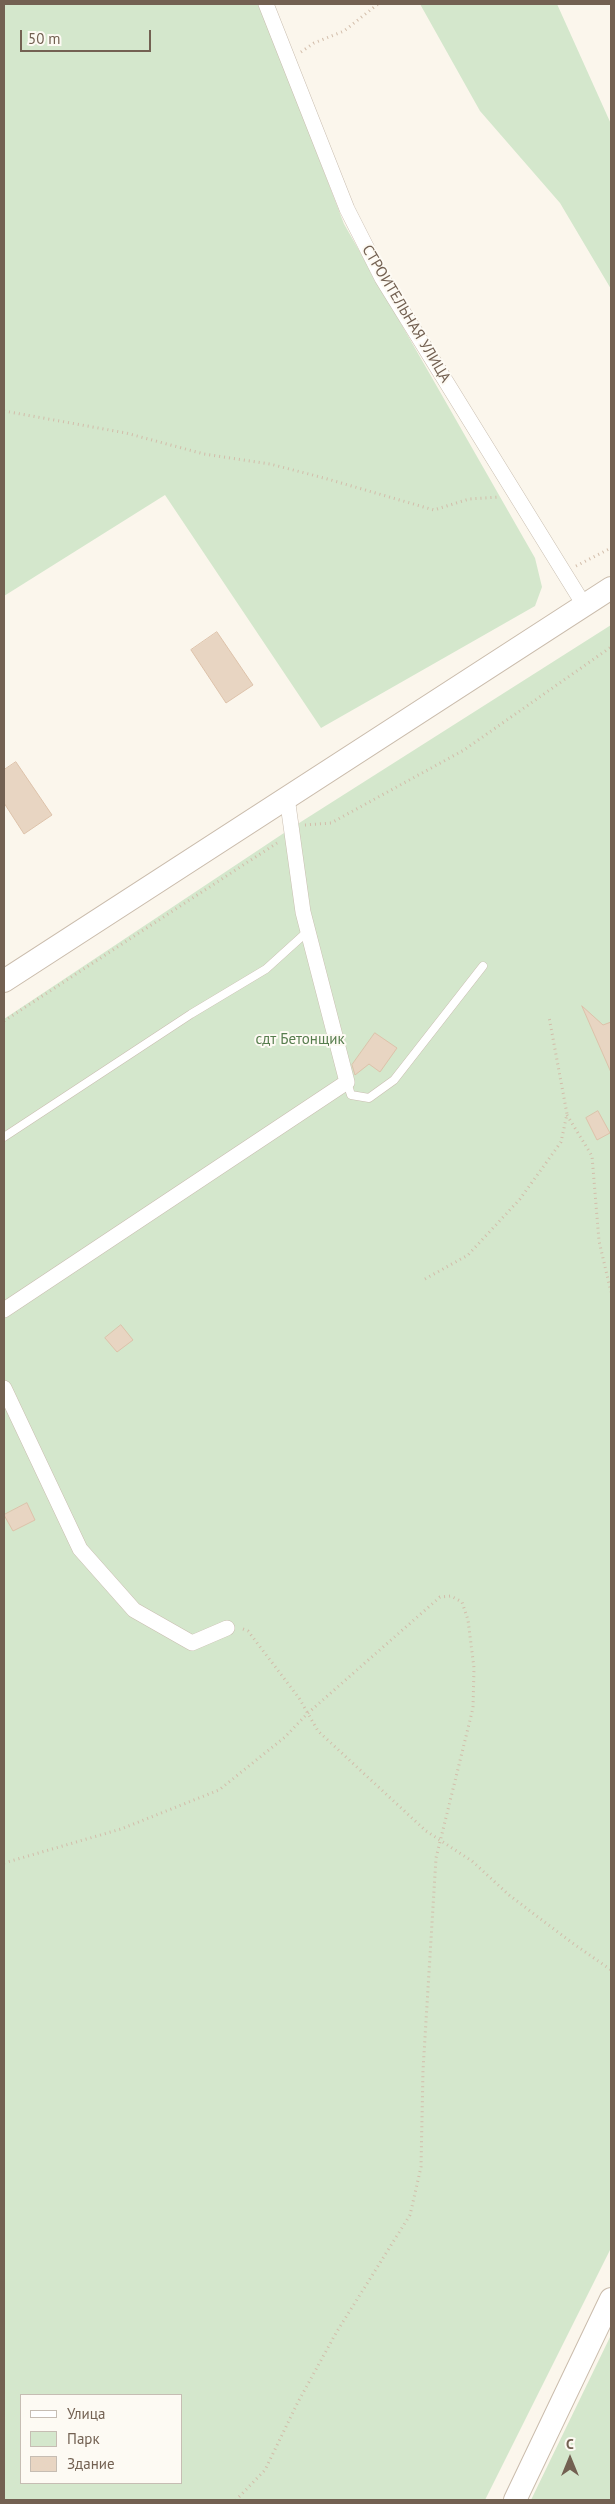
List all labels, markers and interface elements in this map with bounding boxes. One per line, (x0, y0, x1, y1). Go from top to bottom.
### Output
scale bar (22, 20, 154, 52)
text: 50 m (28, 29, 61, 48)
street label: СТРОИТЕЛЬНАЯ УЛИЦА (358, 242, 454, 386)
park label: сдт Бетонщик (255, 1031, 345, 1049)
legend (20, 2394, 182, 2484)
text: Улица (67, 2404, 105, 2423)
text: Парк (67, 2429, 100, 2448)
north arrow (545, 2434, 595, 2484)
text: С (566, 2435, 574, 2453)
text: Здание (67, 2454, 115, 2473)

